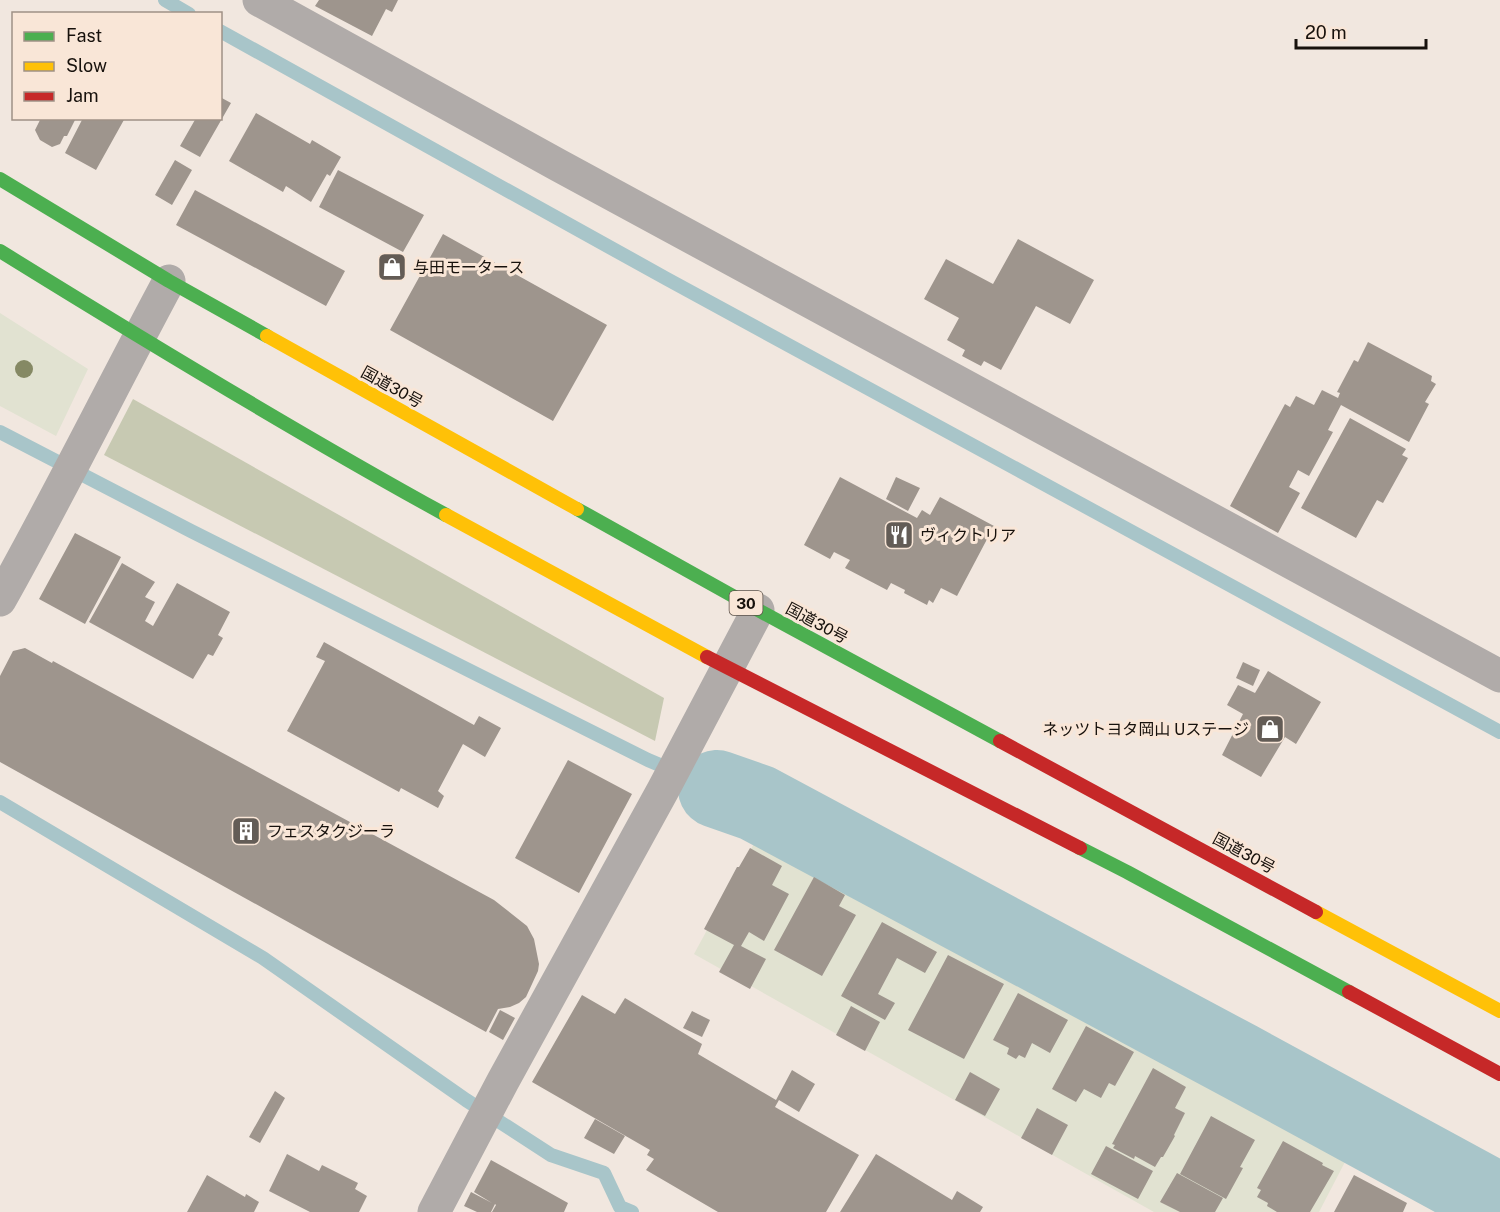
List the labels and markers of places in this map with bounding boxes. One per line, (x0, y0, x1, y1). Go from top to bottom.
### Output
shop icon: 与田モータース (376, 251, 408, 283)
place label: 与田モータース (413, 258, 524, 277)
restaurant icon: ヴィクトリア (883, 519, 915, 551)
place label: ヴィクトリア (920, 526, 1016, 545)
shop icon: ネッツトヨタ岡山 Uステージ (1254, 713, 1286, 745)
place label: ネッツトヨタ岡山 Uステージ (1042, 720, 1249, 739)
building icon: フェスタクジーラ (230, 815, 262, 847)
place label: フェスタクジーラ (267, 822, 395, 841)

